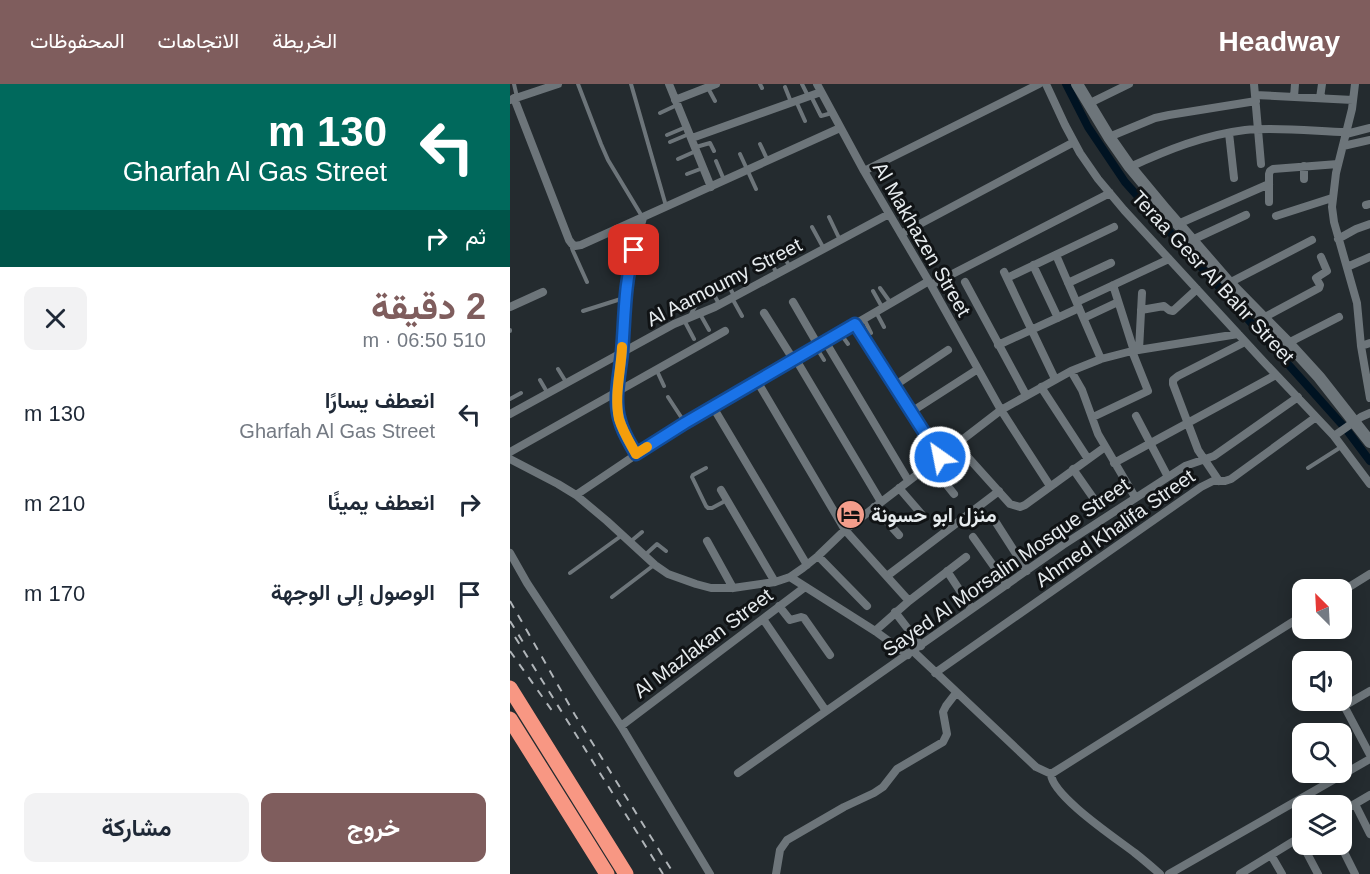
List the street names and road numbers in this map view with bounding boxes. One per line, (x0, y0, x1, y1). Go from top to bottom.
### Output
street label: Al Makhazen Street (869, 158, 975, 320)
street label: Teraa Gesr Al Bahr Street (1127, 186, 1299, 368)
street label: Al Aamoumy Street (643, 233, 806, 331)
street label: Ahmed Khalifa Street (1031, 465, 1199, 591)
street label: Sayed Al Morsalin Mosque Street (879, 473, 1134, 661)
street label: Al Mazlakan Street (629, 583, 777, 702)

